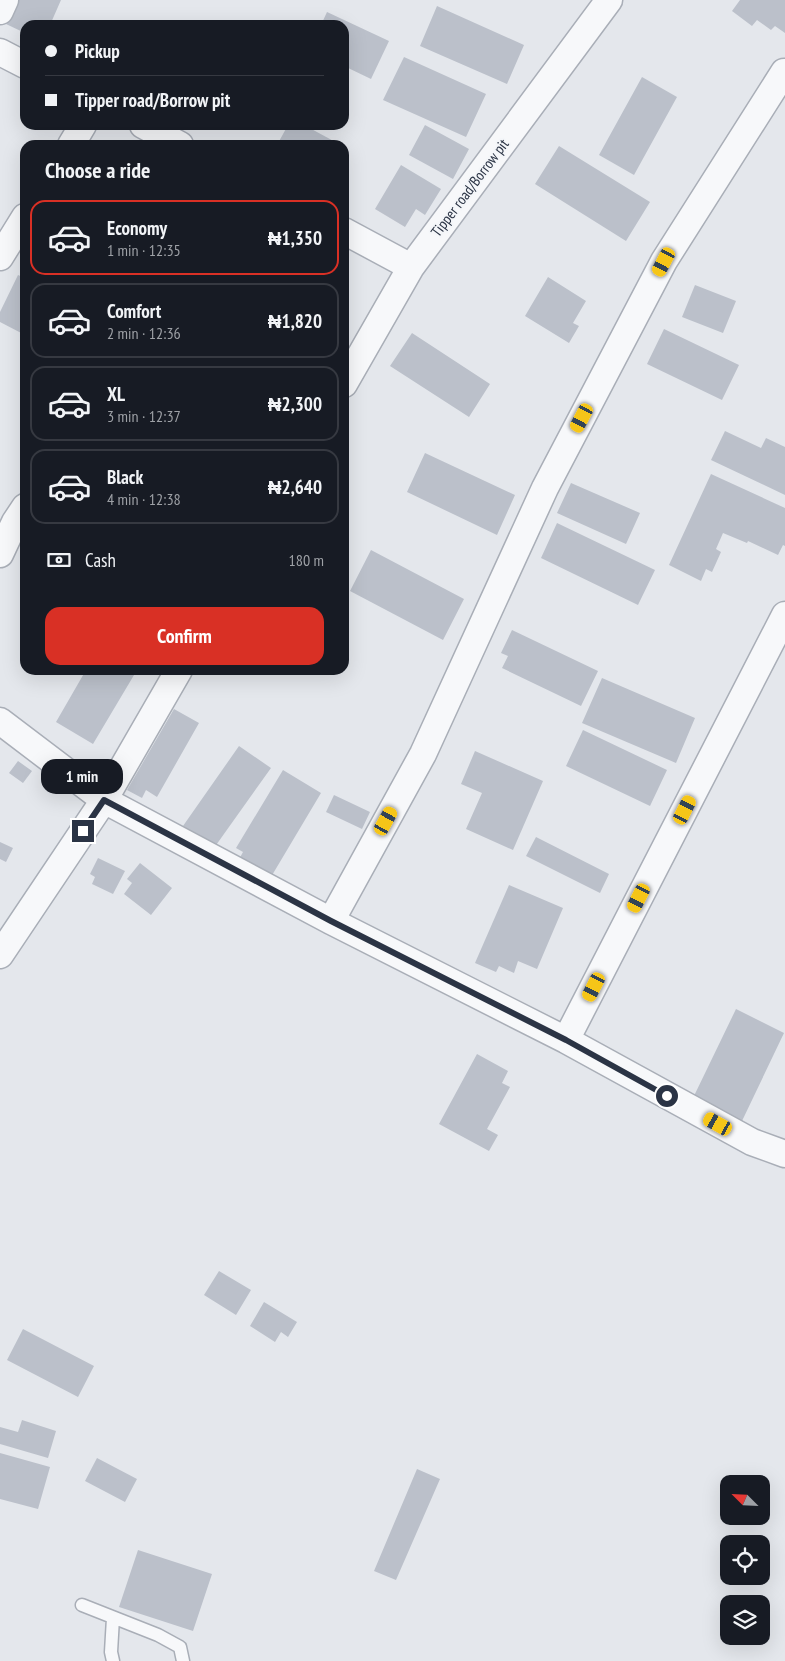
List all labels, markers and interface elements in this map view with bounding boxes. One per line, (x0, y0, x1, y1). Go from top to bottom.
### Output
text: Pickup (75, 39, 120, 63)
text: Tipper road/Borrow pit (75, 88, 230, 112)
street label: Tipper road/Borrow pit (427, 135, 513, 240)
text: Choose a ride (45, 156, 150, 184)
icon: car (47, 215, 92, 260)
text: Economy (107, 216, 167, 240)
text: ₦1,350 (268, 226, 322, 250)
text: 1 min · 12:35 (107, 240, 181, 260)
car (650, 245, 677, 279)
icon: car (47, 298, 92, 343)
text: Comfort (107, 299, 161, 323)
text: ₦1,820 (268, 309, 322, 333)
text: 2 min · 12:36 (107, 323, 181, 343)
icon: car (47, 381, 92, 426)
text: XL (107, 382, 125, 406)
text: ₦2,300 (268, 392, 322, 416)
car (568, 401, 595, 435)
text: 3 min · 12:37 (107, 406, 181, 426)
icon: car (47, 464, 92, 509)
text: Black (107, 465, 143, 489)
text: ₦2,640 (268, 475, 322, 499)
text: 4 min · 12:38 (107, 489, 181, 509)
icon: cash (45, 546, 73, 574)
text: Cash (85, 548, 116, 572)
text: 180 m (289, 550, 324, 570)
button: Confirm (45, 607, 324, 665)
callout: 1 min (42, 758, 124, 794)
text: 1 min (66, 766, 98, 786)
car (671, 793, 698, 827)
car (372, 804, 399, 838)
route end (72, 820, 94, 842)
car (625, 881, 652, 915)
car (580, 970, 607, 1004)
route start (656, 1085, 678, 1107)
car (701, 1110, 734, 1138)
north arrow (720, 1475, 770, 1525)
map controls (720, 1475, 770, 1645)
button: locate (720, 1535, 770, 1585)
button: layers (720, 1595, 770, 1645)

